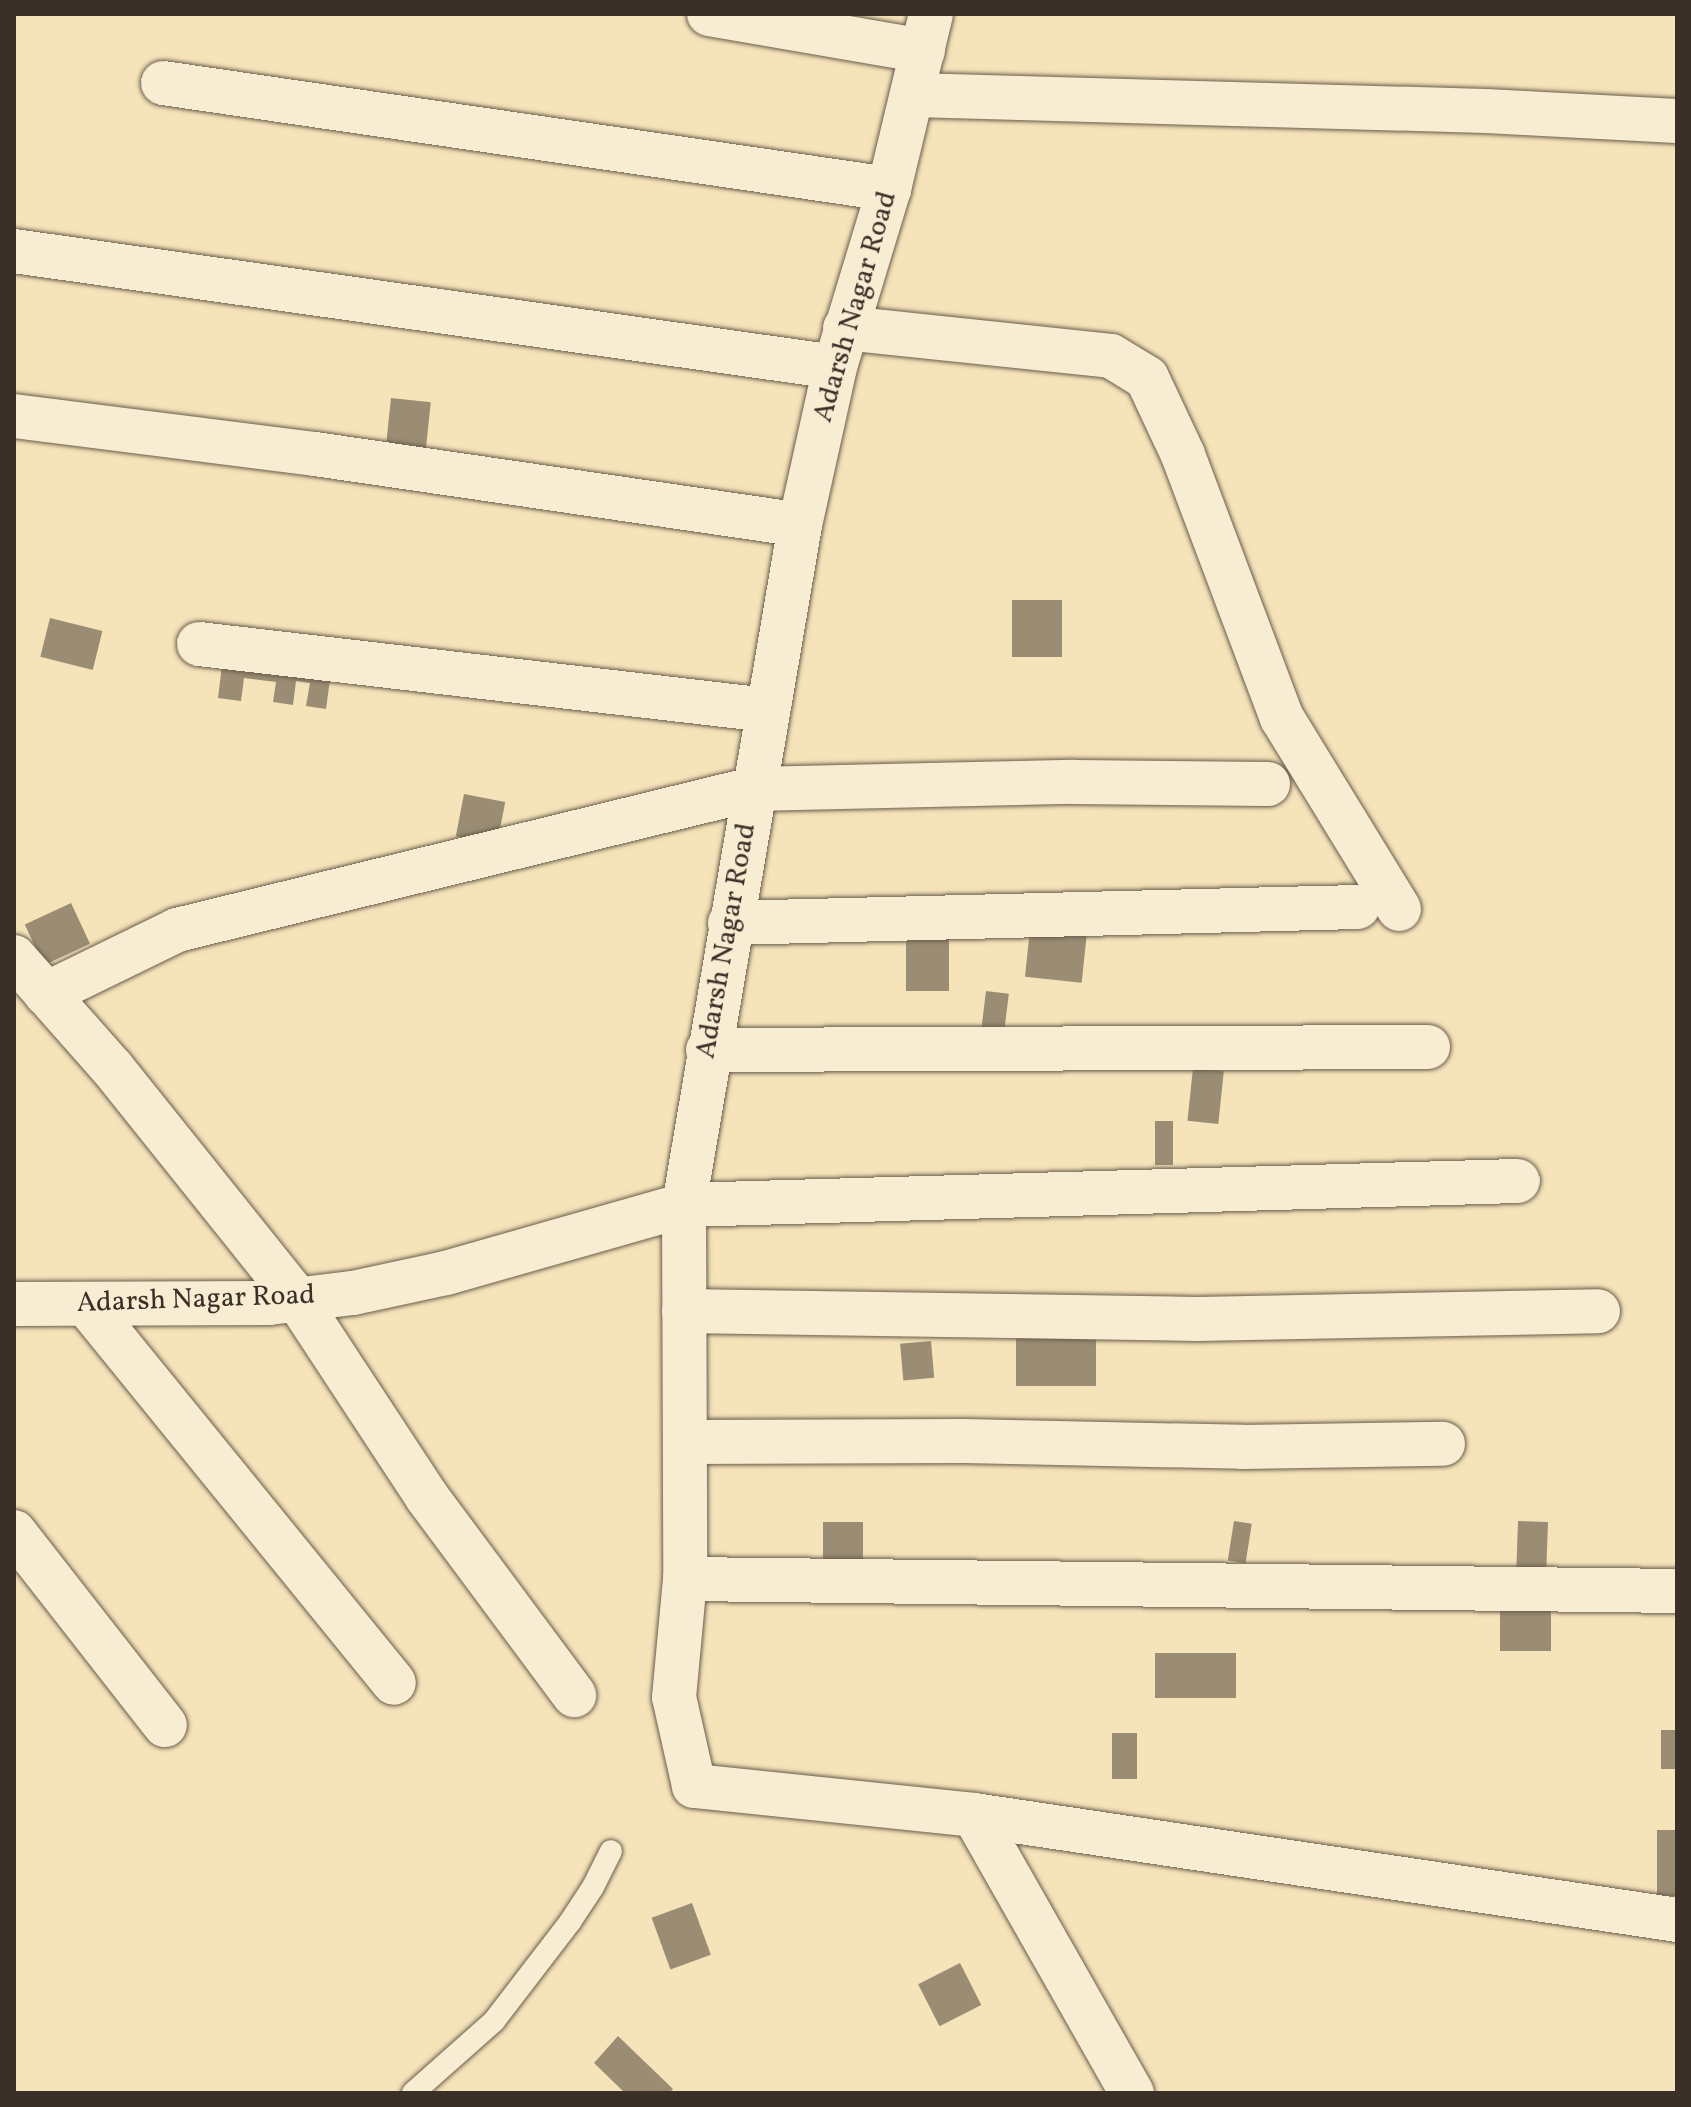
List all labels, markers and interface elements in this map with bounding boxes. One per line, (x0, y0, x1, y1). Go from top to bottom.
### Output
street label: Adarsh Nagar Road (807, 188, 905, 426)
street label: Adarsh Nagar Road (690, 821, 764, 1061)
street label: Adarsh Nagar Road (76, 1279, 316, 1321)

